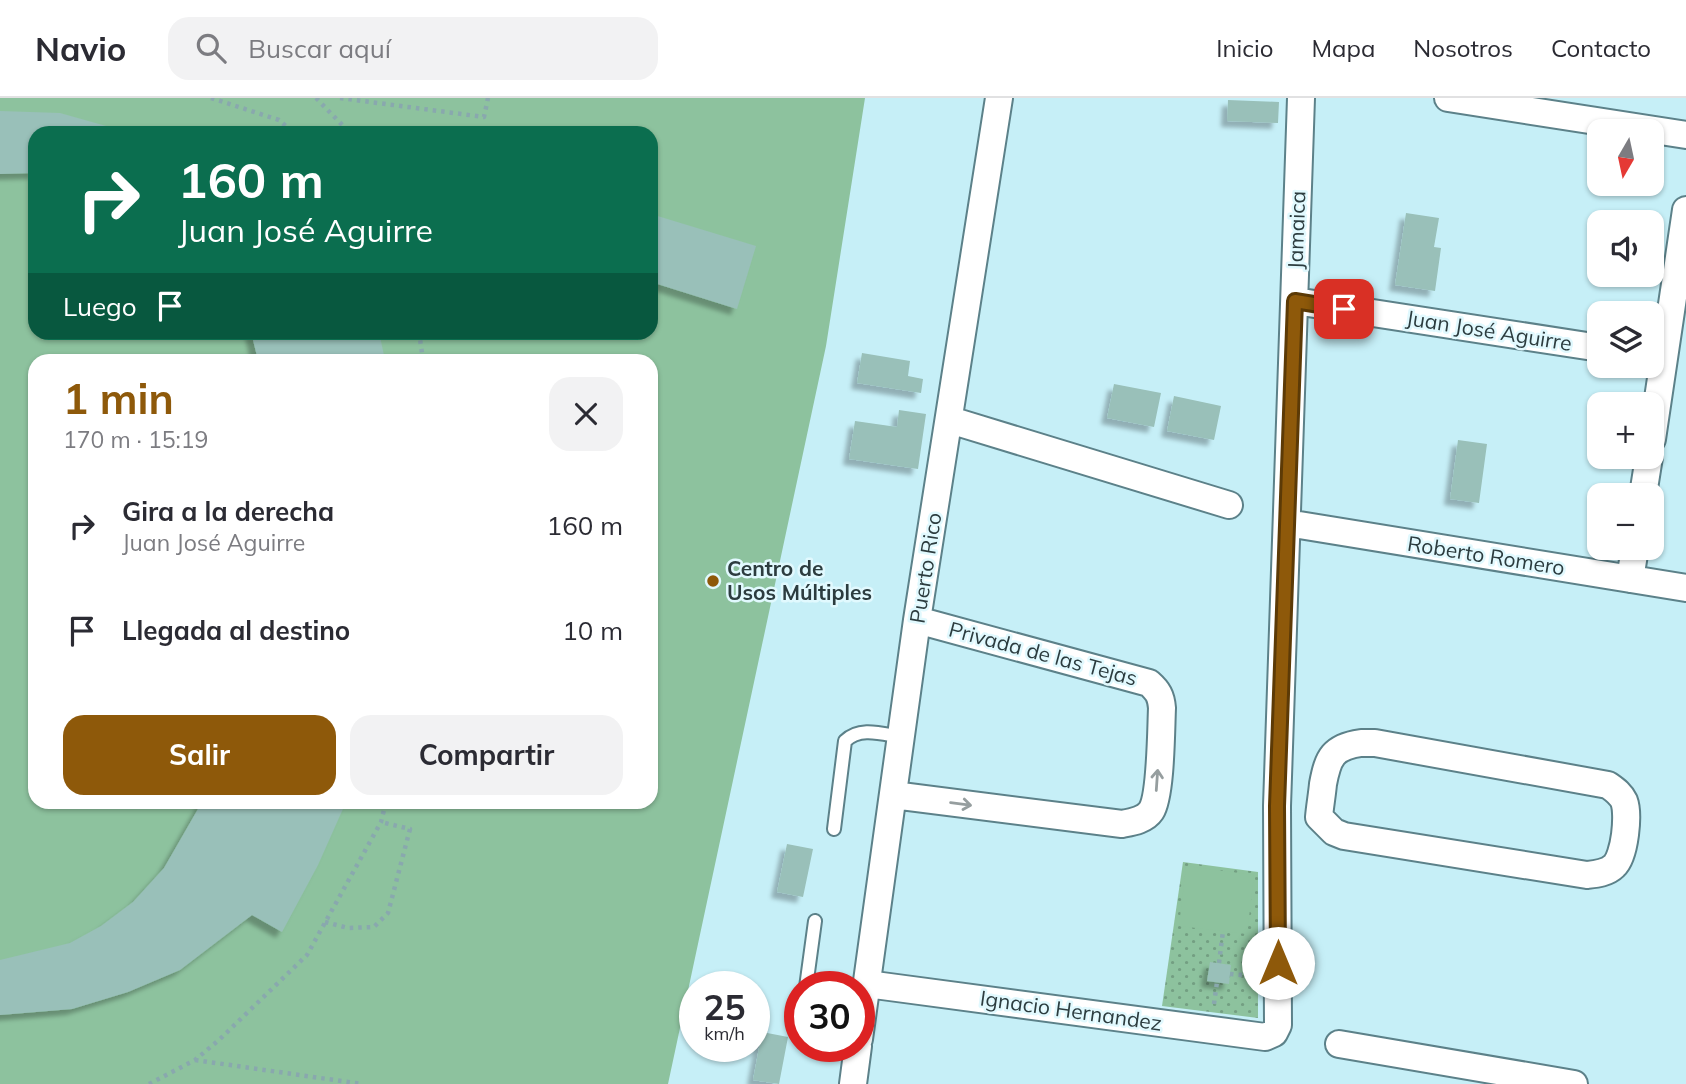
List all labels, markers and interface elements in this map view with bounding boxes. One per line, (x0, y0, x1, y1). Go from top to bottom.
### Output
search box (168, 17, 658, 80)
text: Navio (35, 28, 126, 69)
icon: search (192, 29, 230, 67)
text: Buscar aquí (248, 32, 391, 65)
text: Inicio (1216, 33, 1273, 63)
text: Mapa (1311, 33, 1375, 63)
text: Nosotros (1413, 33, 1513, 63)
text: Contacto (1551, 33, 1651, 63)
north arrow (1587, 119, 1664, 196)
map controls (1587, 119, 1664, 560)
text: 160 m (178, 149, 324, 210)
icon: right (63, 154, 154, 245)
street label: Jamaica (1282, 190, 1310, 270)
text: Juan José Aguirre (178, 210, 433, 250)
button: sound (1587, 210, 1664, 287)
pin (1314, 279, 1374, 339)
icon: arrive (151, 287, 189, 325)
text: Luego (63, 290, 137, 323)
icon: arrive (1325, 290, 1363, 328)
button: layers (1587, 301, 1664, 378)
street label: Juan José Aguirre (1405, 304, 1574, 356)
text: 1 min (63, 372, 174, 425)
button: close (549, 377, 623, 451)
button: + (1587, 392, 1664, 469)
text: 170 m · 15:19 (63, 425, 208, 454)
button: − (1587, 483, 1664, 560)
text: Gira a la derecha (122, 495, 334, 528)
icon: right (63, 507, 101, 545)
text: 160 m (547, 509, 623, 542)
street label: Puerto Rico (903, 511, 947, 625)
text: Juan José Aguirre (122, 528, 305, 557)
street label: Roberto Romero (1406, 530, 1567, 580)
place label: Centro de Usos Múltiples (727, 555, 872, 605)
marker: Centro de Usos Múltiples (705, 573, 721, 589)
icon: arrive (63, 612, 101, 650)
text: Llegada al destino (122, 614, 350, 647)
text: 10 m (562, 614, 623, 647)
street label: Privada de las Tejas (946, 615, 1140, 691)
button: Salir (63, 715, 336, 795)
button: Compartir (350, 715, 623, 795)
one-way arrow (1151, 769, 1164, 791)
one-way arrow (949, 798, 972, 811)
position arrow (1241, 926, 1315, 1000)
speed limit sign: 30 (784, 971, 875, 1062)
street label: Ignacio Hernandez (979, 984, 1164, 1036)
text: 25 (703, 985, 746, 1029)
text: km/h (704, 1022, 745, 1045)

